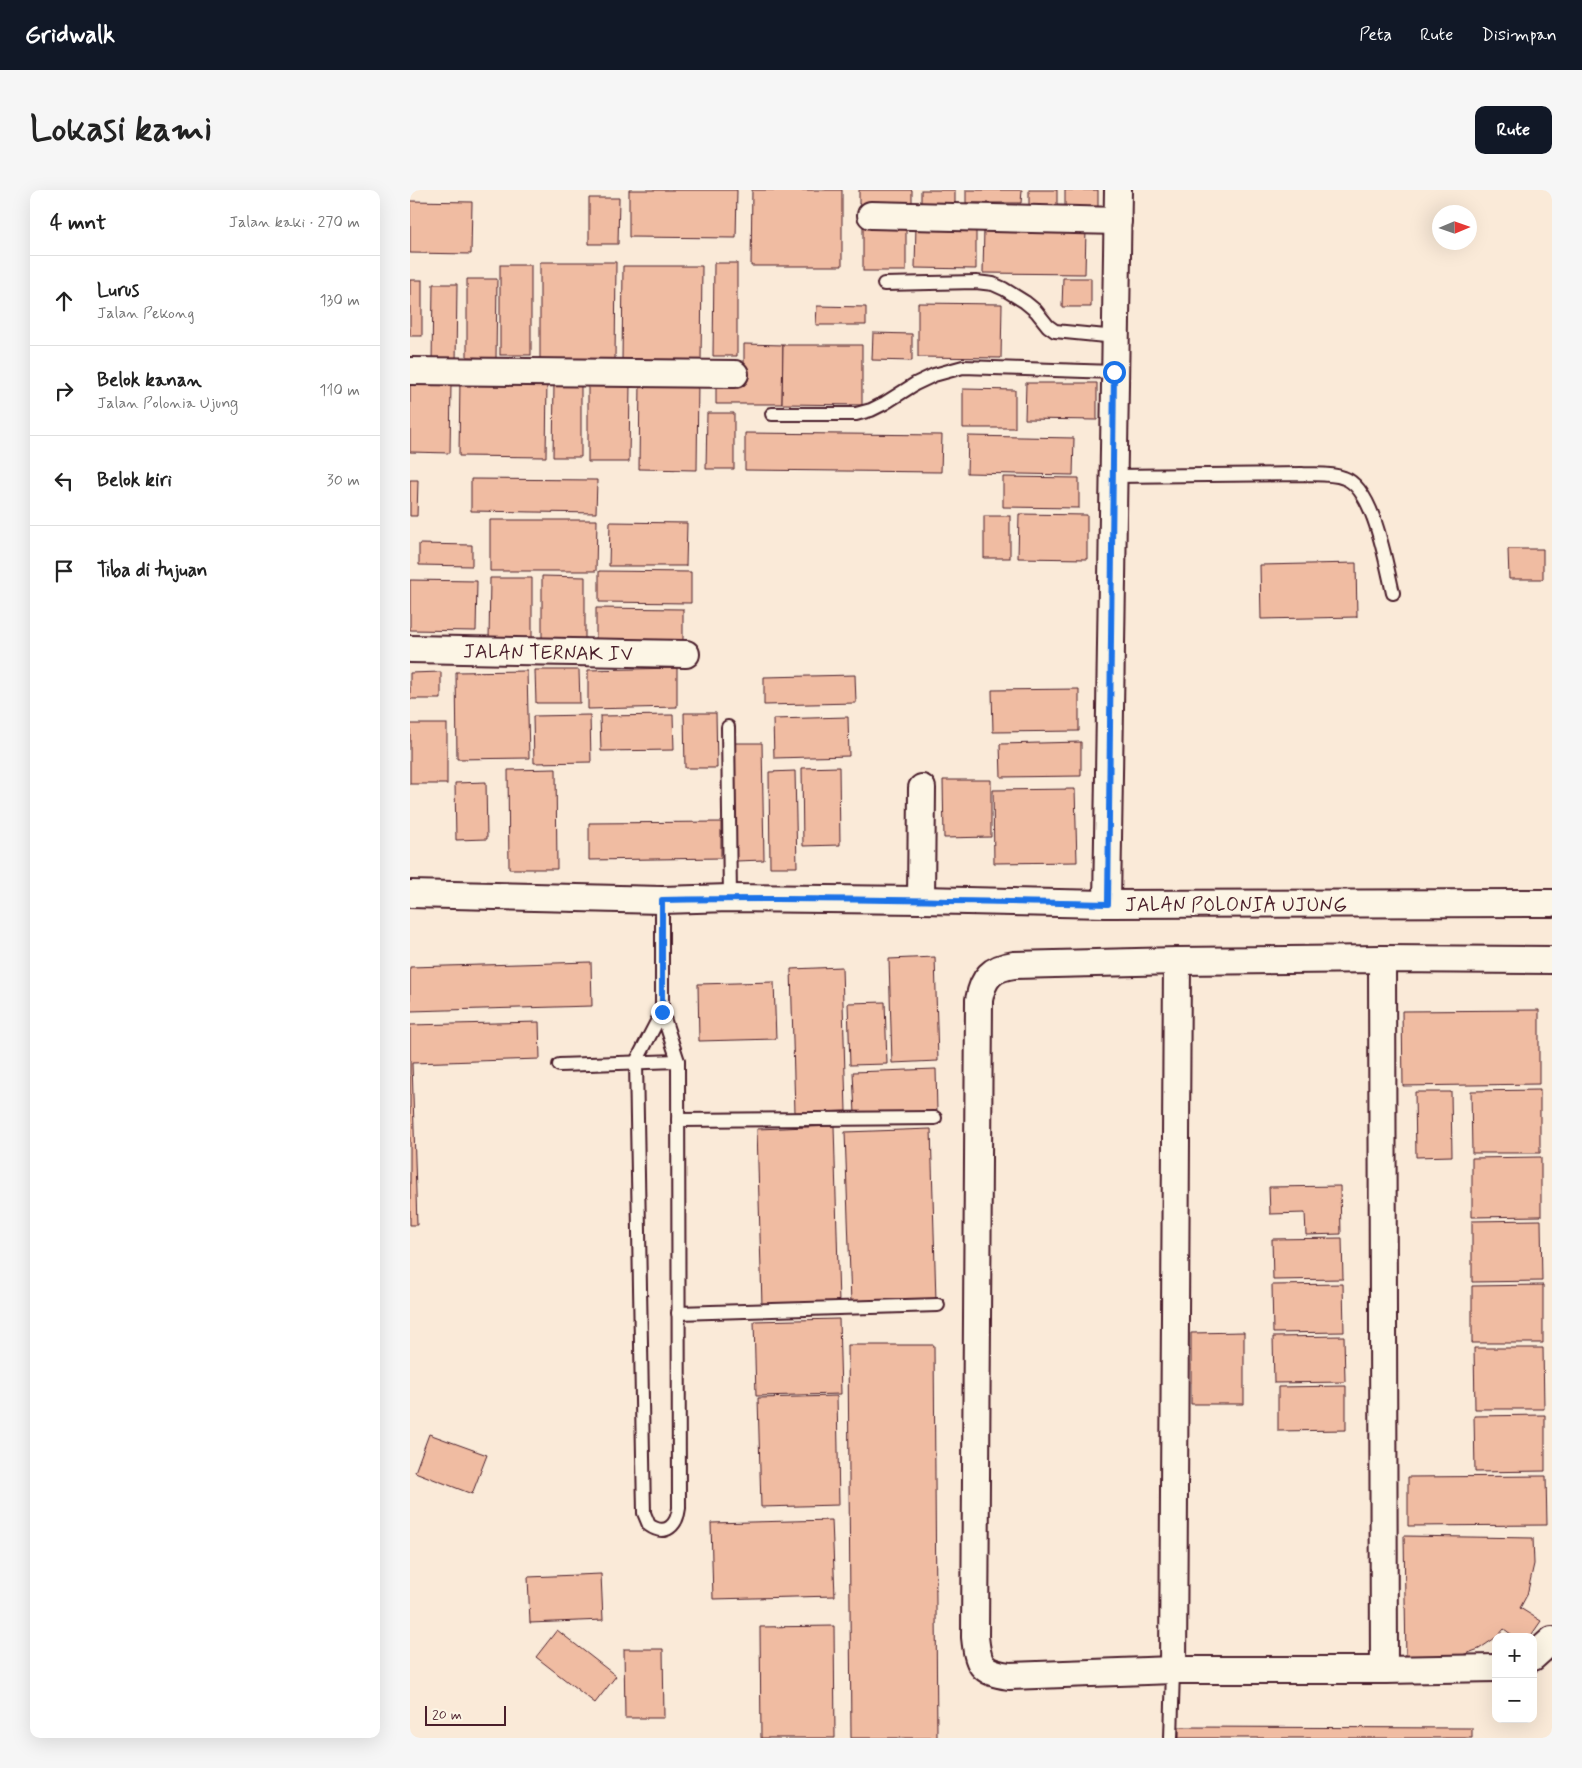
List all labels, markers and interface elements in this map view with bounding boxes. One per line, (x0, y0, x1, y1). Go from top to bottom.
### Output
text: Gridwalk (25, 20, 115, 51)
text: Peta (1359, 23, 1392, 47)
text: Rute (1420, 23, 1453, 47)
text: Disimpan (1481, 23, 1557, 47)
button: Rute (1475, 106, 1552, 154)
text: Lokasi kami (30, 107, 212, 153)
north arrow (1432, 205, 1477, 250)
text: 4 mnt (50, 209, 106, 237)
text: Jalan kaki · 270 m (229, 212, 360, 233)
text: Lurus (97, 278, 139, 303)
icon: ahead (50, 287, 78, 315)
text: 130 m (319, 290, 360, 311)
text: Jalan Pekong (97, 303, 194, 324)
route start (1103, 361, 1126, 384)
text: Belok kanan (97, 368, 202, 393)
icon: right (50, 377, 78, 405)
text: 110 m (319, 380, 360, 401)
text: Jalan Polonia Ujung (97, 393, 238, 414)
icon: left (50, 467, 78, 495)
text: Belok kiri (97, 468, 172, 493)
text: 30 m (327, 470, 360, 491)
icon: arrive (50, 557, 78, 585)
text: Tiba di tujuan (97, 558, 208, 583)
street label: JALAN TERNAK IV (463, 639, 633, 668)
street label: JALAN POLONIA UJUNG (1125, 892, 1347, 919)
route end (651, 1001, 674, 1024)
map controls (1492, 1633, 1537, 1723)
button: + (1492, 1633, 1537, 1678)
button: − (1492, 1678, 1537, 1723)
scale bar (425, 1703, 506, 1726)
text: 20 m (432, 1706, 462, 1724)

